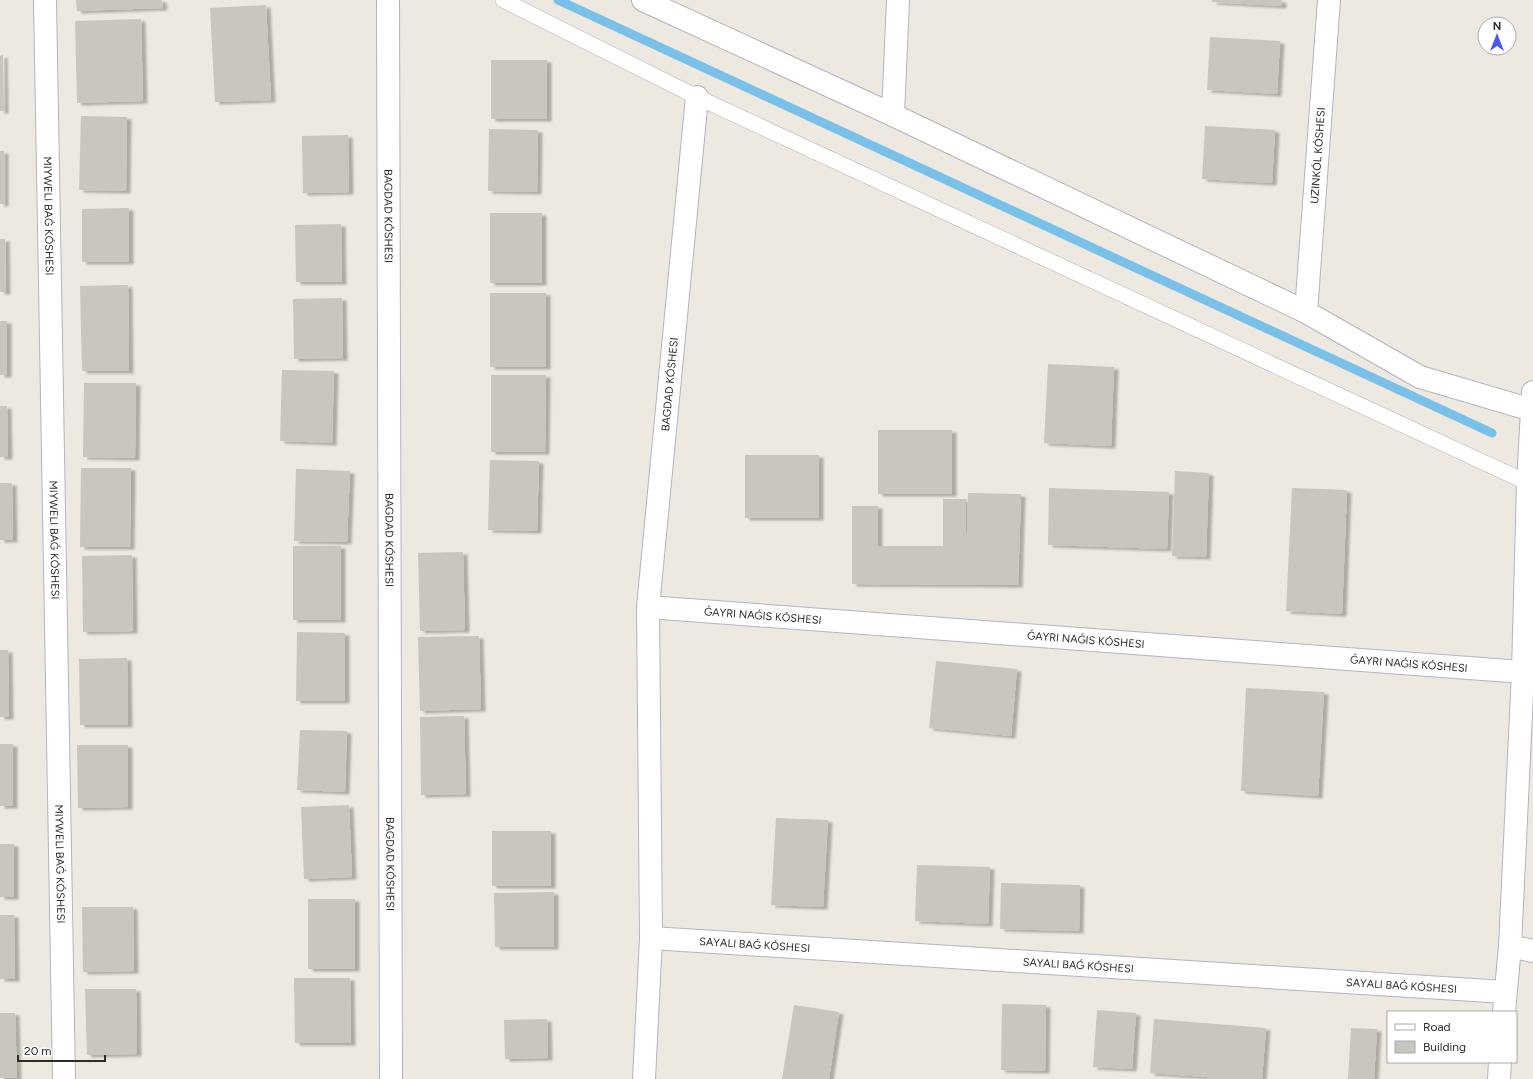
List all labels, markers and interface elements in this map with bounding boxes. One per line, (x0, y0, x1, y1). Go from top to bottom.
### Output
north arrow (1477, 16, 1517, 56)
text: N (1493, 20, 1501, 33)
street label: UZINKÓL KÓSHESI (1308, 107, 1328, 204)
street label: MIYWELI BAǴ KÓSHESI (41, 156, 57, 276)
street label: BAGDAD KÓSHESI (382, 169, 396, 263)
street label: BAGDAD KÓSHESI (658, 337, 680, 432)
street label: MIYWELI BAǴ KÓSHESI (47, 480, 63, 600)
street label: BAGDAD KÓSHESI (383, 493, 397, 587)
street label: ǴAYRI NAǴIS KÓSHESI (703, 603, 822, 626)
street label: ǴAYRI NAǴIS KÓSHESI (1027, 627, 1145, 650)
street label: ǴAYRI NAǴIS KÓSHESI (1350, 651, 1468, 674)
street label: MIYWELI BAǴ KÓSHESI (53, 804, 68, 923)
street label: BAGDAD KÓSHESI (384, 817, 398, 911)
street label: SAYALI BAǴ KÓSHESI (699, 935, 811, 955)
street label: SAYALI BAǴ KÓSHESI (1022, 955, 1134, 975)
street label: SAYALI BAǴ KÓSHESI (1346, 975, 1457, 995)
legend (1387, 1011, 1517, 1063)
text: Road (1423, 1020, 1451, 1034)
scale bar (18, 1037, 105, 1063)
text: Building (1423, 1040, 1466, 1054)
text: 20 m (24, 1044, 52, 1058)

